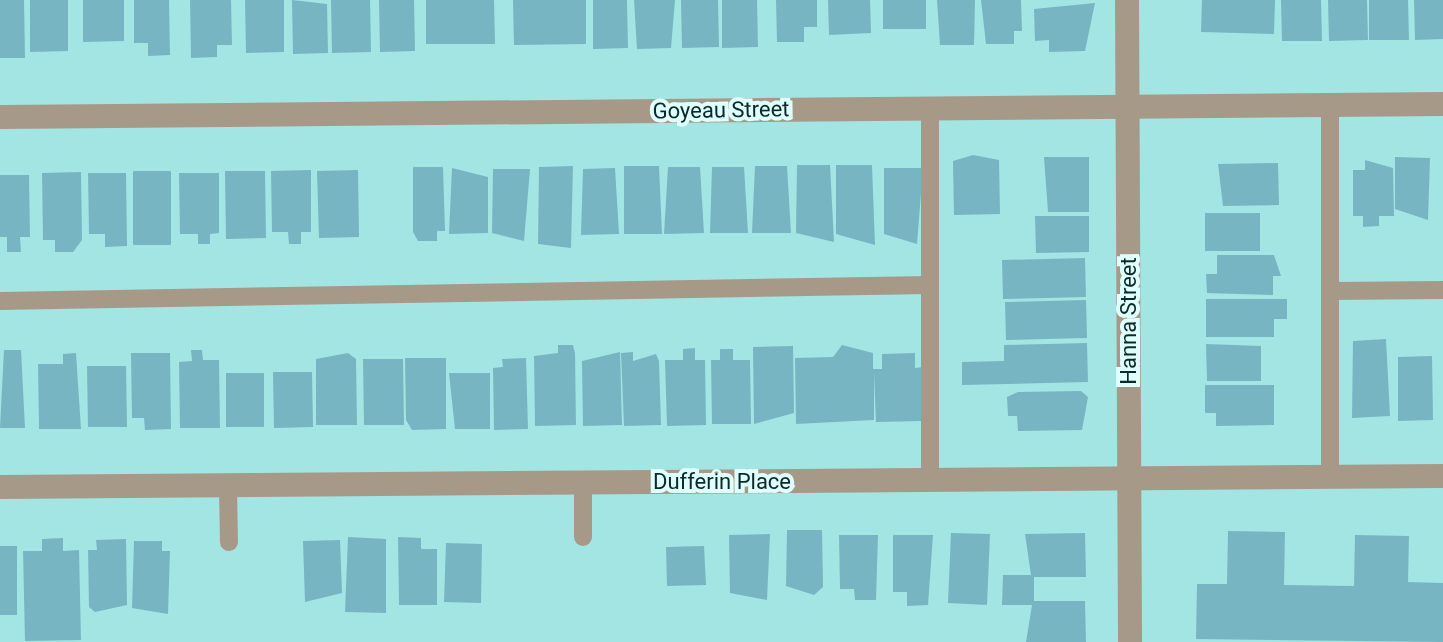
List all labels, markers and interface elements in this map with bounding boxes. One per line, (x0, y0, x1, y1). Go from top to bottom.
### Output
street label: Goyeau Street (652, 96, 790, 124)
street label: Hanna Street (1116, 257, 1142, 385)
street label: Dufferin Place (653, 469, 791, 495)

